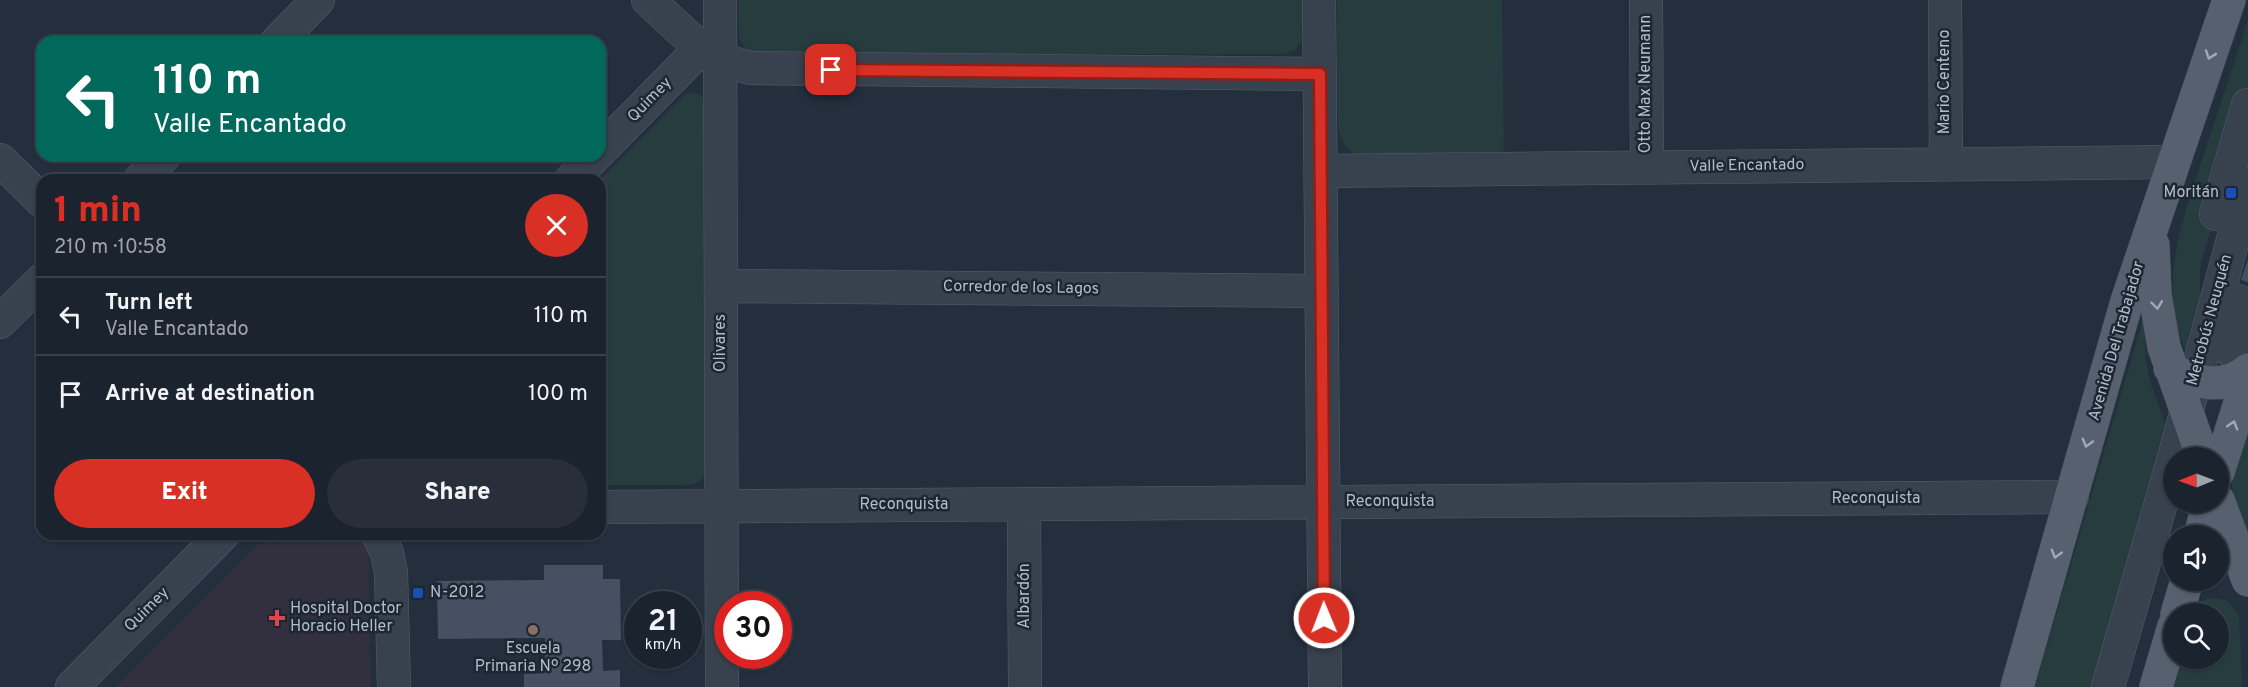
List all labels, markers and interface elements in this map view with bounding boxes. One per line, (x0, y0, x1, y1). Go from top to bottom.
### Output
street label: Otto Max Neumann (1636, 15, 1656, 153)
street label: Mario Centeno (1935, 30, 1955, 134)
pin (805, 44, 856, 95)
one-way arrow (2204, 49, 2217, 60)
icon: arrive (814, 53, 847, 86)
text: 110 m (153, 56, 262, 109)
icon: left (54, 60, 132, 138)
street label: Quimey (624, 73, 676, 127)
text: Valle Encantado (153, 108, 347, 142)
street label: Valle Encantado (1689, 155, 1805, 177)
place label: Moritán (2164, 183, 2219, 203)
marker: Moritán (2224, 186, 2238, 200)
text: 1 min (54, 189, 142, 235)
button: close (525, 194, 588, 257)
text: 210 m · 10:58 (54, 235, 167, 261)
street label: Metrobús Neuquén (2183, 252, 2237, 388)
street label: Avenida Del Trabajador (2085, 259, 2149, 423)
street label: Corredor de los Lagos (943, 277, 1099, 299)
text: Turn left (105, 290, 193, 317)
icon: left (54, 300, 87, 333)
one-way arrow (2150, 300, 2162, 310)
text: 110 m (534, 303, 588, 330)
street label: Olivares (711, 314, 731, 372)
text: Valle Encantado (105, 317, 249, 343)
icon: arrive (54, 378, 87, 411)
text: Arrive at destination (105, 381, 315, 408)
text: 100 m (528, 381, 588, 408)
one-way arrow (2226, 420, 2238, 431)
one-way arrow (2082, 438, 2095, 448)
north arrow (2163, 447, 2229, 513)
map controls (2163, 447, 2229, 669)
button: Exit (54, 459, 315, 528)
button: Share (327, 459, 588, 528)
street label: Reconquista (1831, 489, 1921, 509)
street label: Reconquista (1345, 492, 1435, 512)
street label: Reconquista (859, 495, 949, 515)
button: sound (2163, 525, 2229, 591)
one-way arrow (2051, 548, 2063, 559)
street label: Albardón (1015, 563, 1035, 629)
street label: Quimey (120, 583, 174, 637)
place label: N-2012 (430, 583, 484, 603)
marker: N-2012 (411, 586, 425, 600)
position arrow (1292, 586, 1356, 650)
speed limit sign: 30 (714, 591, 792, 669)
place label: Hospital Doctor Horacio Heller (290, 599, 402, 637)
button: search (2163, 603, 2229, 669)
text: 21 (648, 604, 678, 641)
marker: Hospital Doctor Horacio Heller (268, 609, 286, 627)
marker: Escuela Primaria Nº 298 (526, 623, 540, 637)
text: km/h (645, 636, 681, 655)
place label: Escuela Primaria Nº 298 (475, 639, 591, 677)

